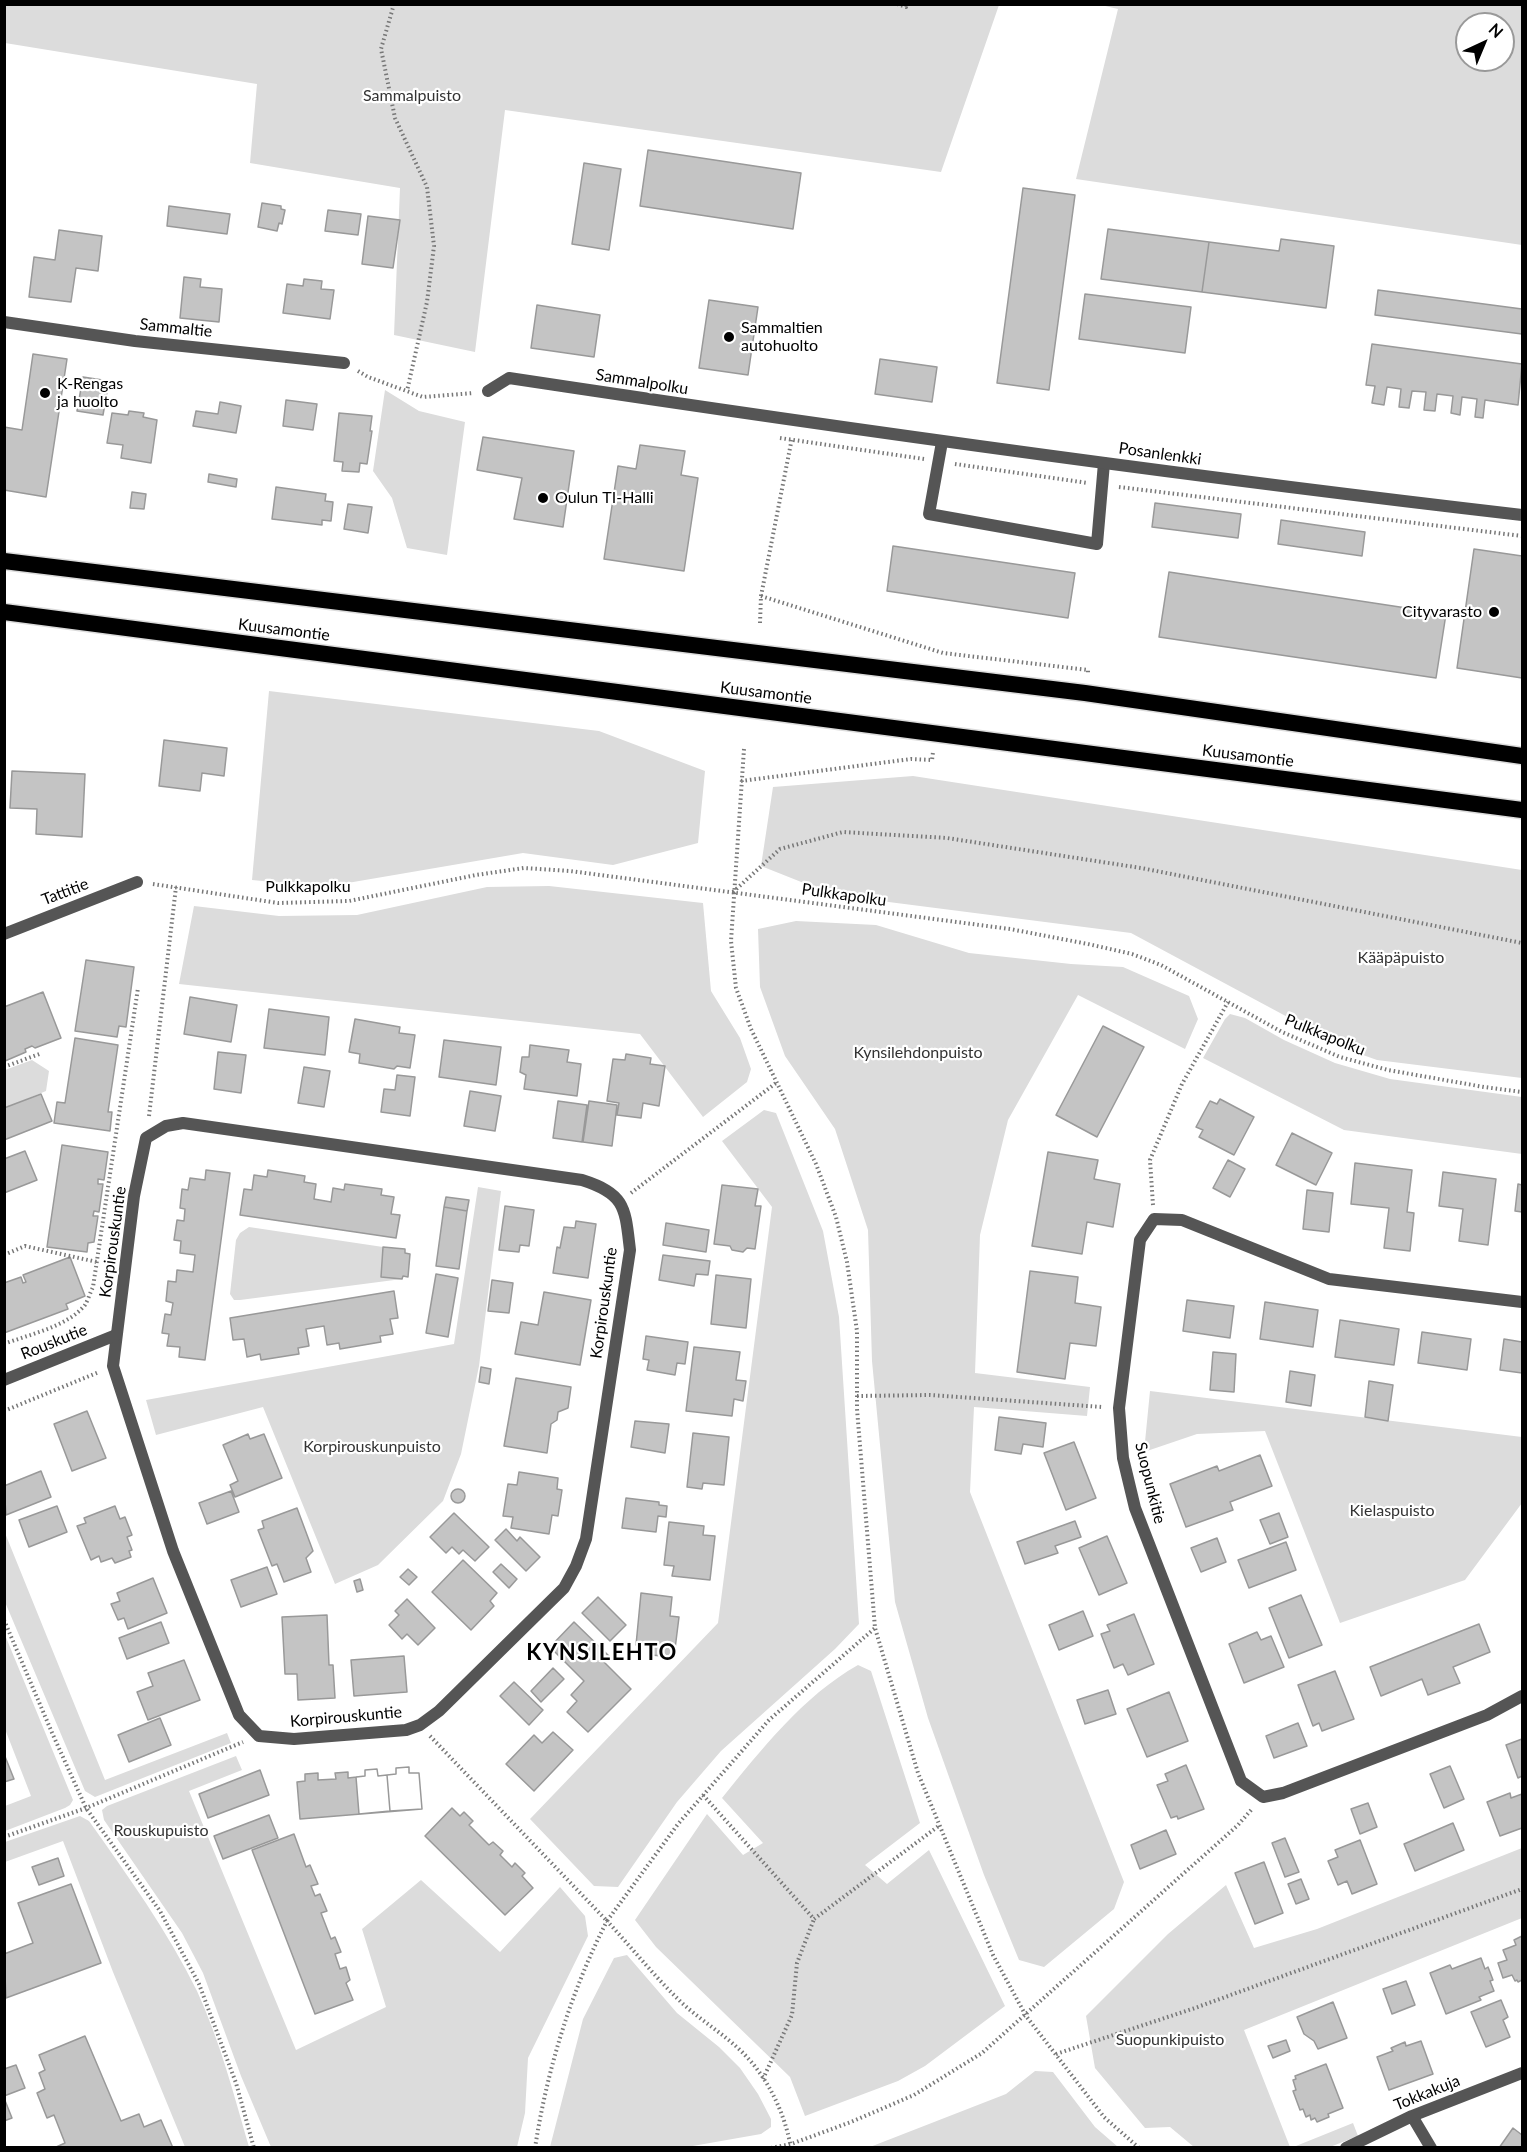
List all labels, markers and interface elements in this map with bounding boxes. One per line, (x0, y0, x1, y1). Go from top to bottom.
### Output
north arrow (1455, 12, 1515, 72)
text: N (1485, 19, 1507, 41)
park label: Sammalpuisto (363, 86, 461, 106)
street label: Sammaltie (139, 315, 213, 341)
place label: Sammaltien autohuolto (741, 318, 823, 356)
marker: Sammaltien autohuolto (722, 330, 736, 344)
street label: Sammalpolku (594, 365, 690, 399)
place label: K-Rengas ja huolto (57, 374, 123, 412)
marker: K-Rengas ja huolto (38, 386, 52, 400)
street label: Posanlenkki (1117, 439, 1203, 469)
place label: Oulun TI-Halli (555, 488, 654, 508)
marker: Oulun TI-Halli (536, 491, 550, 505)
place label: Cityvarasto (1402, 602, 1482, 622)
marker: Cityvarasto (1487, 605, 1501, 619)
street label: Kuusamontie (237, 615, 331, 645)
street label: Kuusamontie (719, 678, 813, 708)
street label: Kuusamontie (1201, 741, 1295, 771)
street label: Tattitie (39, 874, 91, 910)
street label: Pulkkapolku (265, 877, 351, 897)
street label: Pulkkapolku (800, 880, 888, 910)
park label: Kääpäpuisto (1358, 948, 1444, 968)
street label: Pulkkapolku (1282, 1010, 1368, 1060)
park label: Kynsilehdonpuisto (853, 1043, 983, 1063)
street label: Korpirouskuntie (96, 1185, 130, 1299)
street label: Korpirouskuntie (587, 1246, 621, 1360)
street label: Rouskutie (18, 1320, 90, 1364)
park label: Korpirouskunpuisto (303, 1437, 441, 1457)
street label: Suopunkitie (1131, 1440, 1169, 1526)
park label: Kielaspuisto (1350, 1501, 1434, 1521)
district label: KYNSILEHTO (526, 1640, 678, 1666)
street label: Korpirouskuntie (289, 1703, 403, 1731)
park label: Rouskupuisto (114, 1821, 208, 1841)
park label: Suopunkipuisto (1116, 2030, 1224, 2050)
street label: Tokkakuja (1391, 2071, 1463, 2115)

